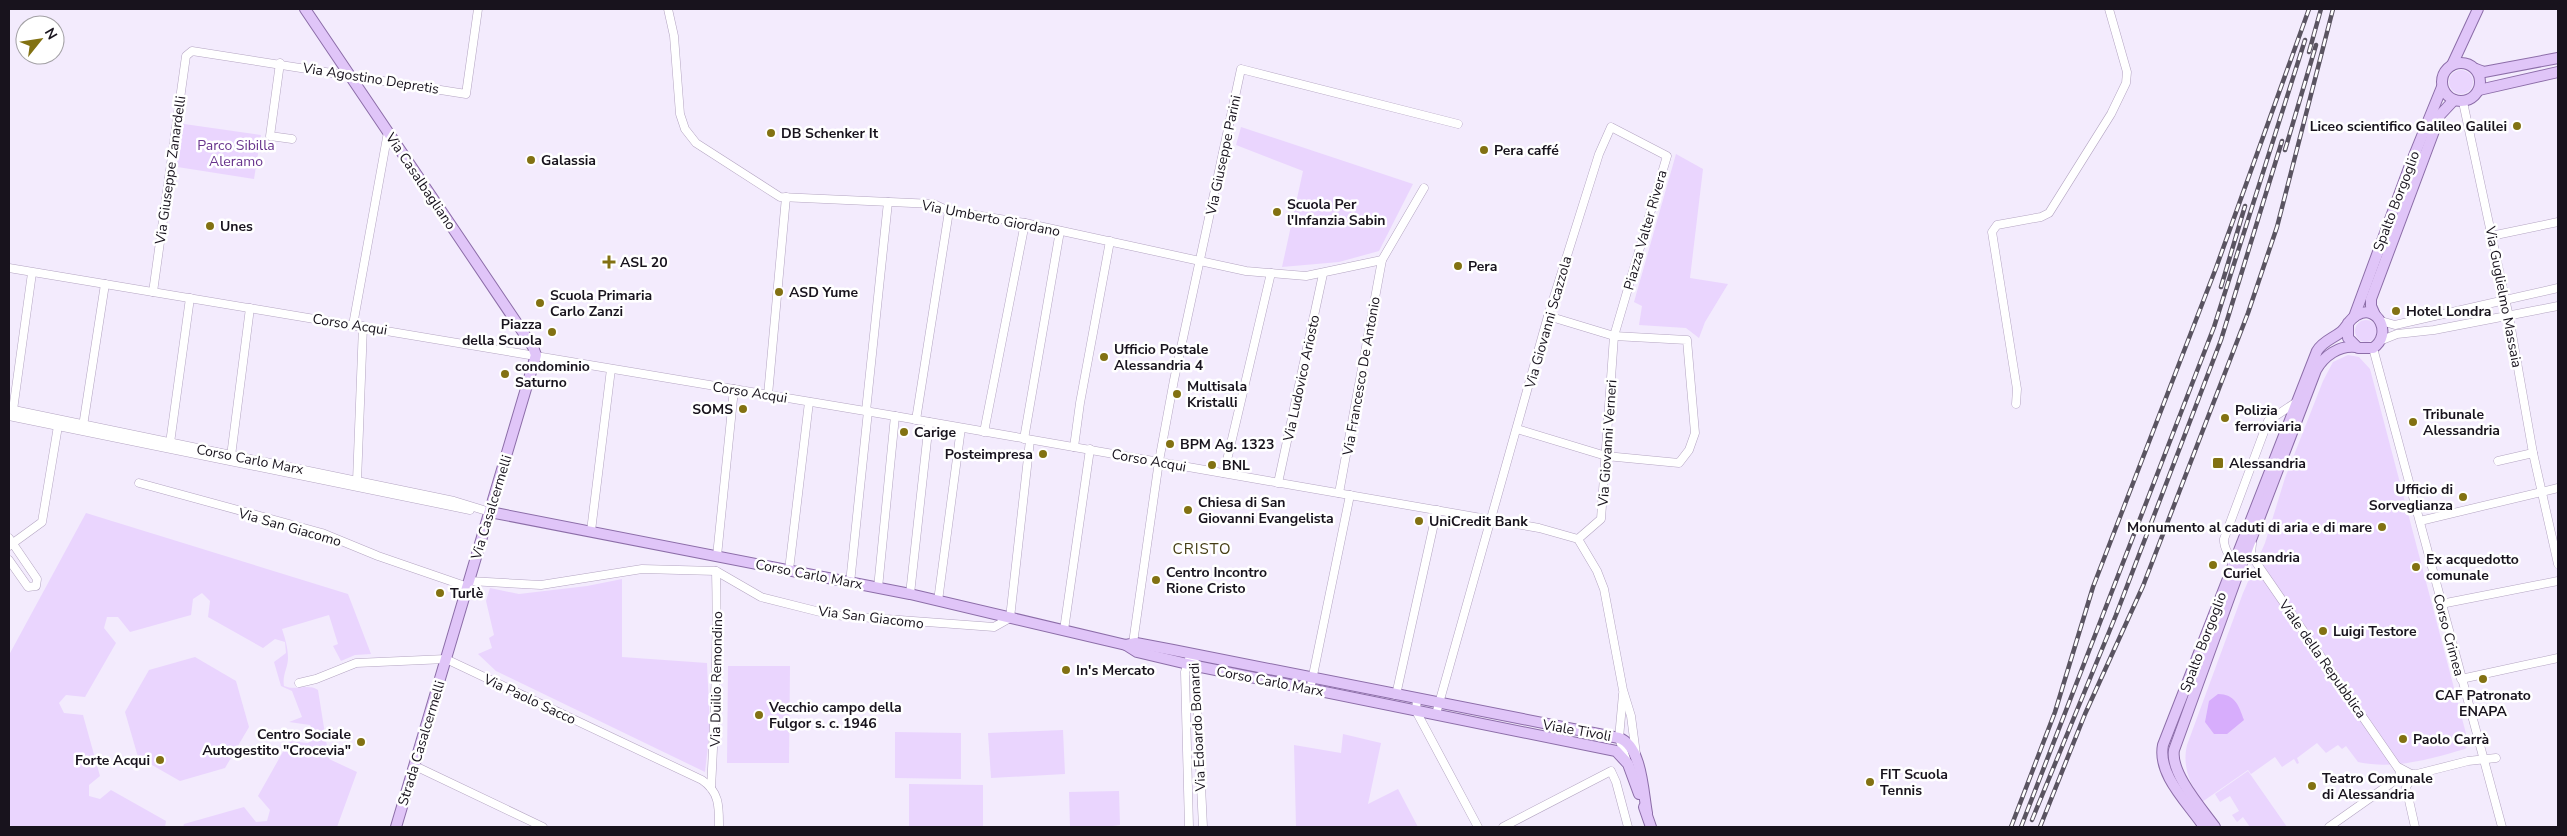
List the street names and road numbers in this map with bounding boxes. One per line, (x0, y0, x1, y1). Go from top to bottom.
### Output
street label: Via Agostino Depretis (301, 58, 441, 99)
street label: Via Giuseppe Parini (1201, 93, 1245, 218)
street label: Via Giuseppe Zanardelli (151, 95, 190, 247)
street label: Via Casalbagliano (381, 128, 460, 234)
street label: Spalto Borgoglio (2369, 148, 2424, 254)
street label: Piazza Valter Rivera (1619, 168, 1672, 292)
street label: Via Umberto Giordano (919, 196, 1062, 241)
street label: Via Guglielmo Massaia (2480, 224, 2527, 369)
street label: Via Giovanni Scazzola (1520, 254, 1576, 392)
street label: Via Francesco De Antonio (1338, 295, 1385, 458)
street label: Corso Acqui (311, 309, 389, 340)
street label: Via Ludovico Ariosto (1279, 313, 1324, 444)
street label: Corso Acqui (711, 377, 789, 408)
street label: Via Giovanni Verneri (1594, 379, 1621, 508)
street label: Corso Carlo Marx (195, 440, 306, 479)
street label: Corso Acqui (1110, 445, 1188, 476)
street label: Via Casalcermelli (466, 452, 516, 563)
street label: Via San Giacomo (235, 503, 344, 551)
street label: Corso Carlo Marx (754, 555, 865, 594)
street label: Spalto Borgoglio (2176, 589, 2231, 695)
street label: Corso Crimea (2428, 592, 2469, 678)
street label: Viale della Repubblica (2274, 595, 2371, 722)
street label: Via San Giacomo (816, 601, 925, 633)
street label: Via Duilio Remondino (706, 611, 727, 748)
street label: Via Edoardo Bonardi (1185, 662, 1210, 793)
street label: Corso Carlo Marx (1215, 662, 1326, 701)
street label: Via Paolo Sacco (480, 669, 579, 729)
street label: Strada Casalcermelli (393, 678, 450, 808)
street label: Viale Tivoli (1540, 715, 1613, 746)

